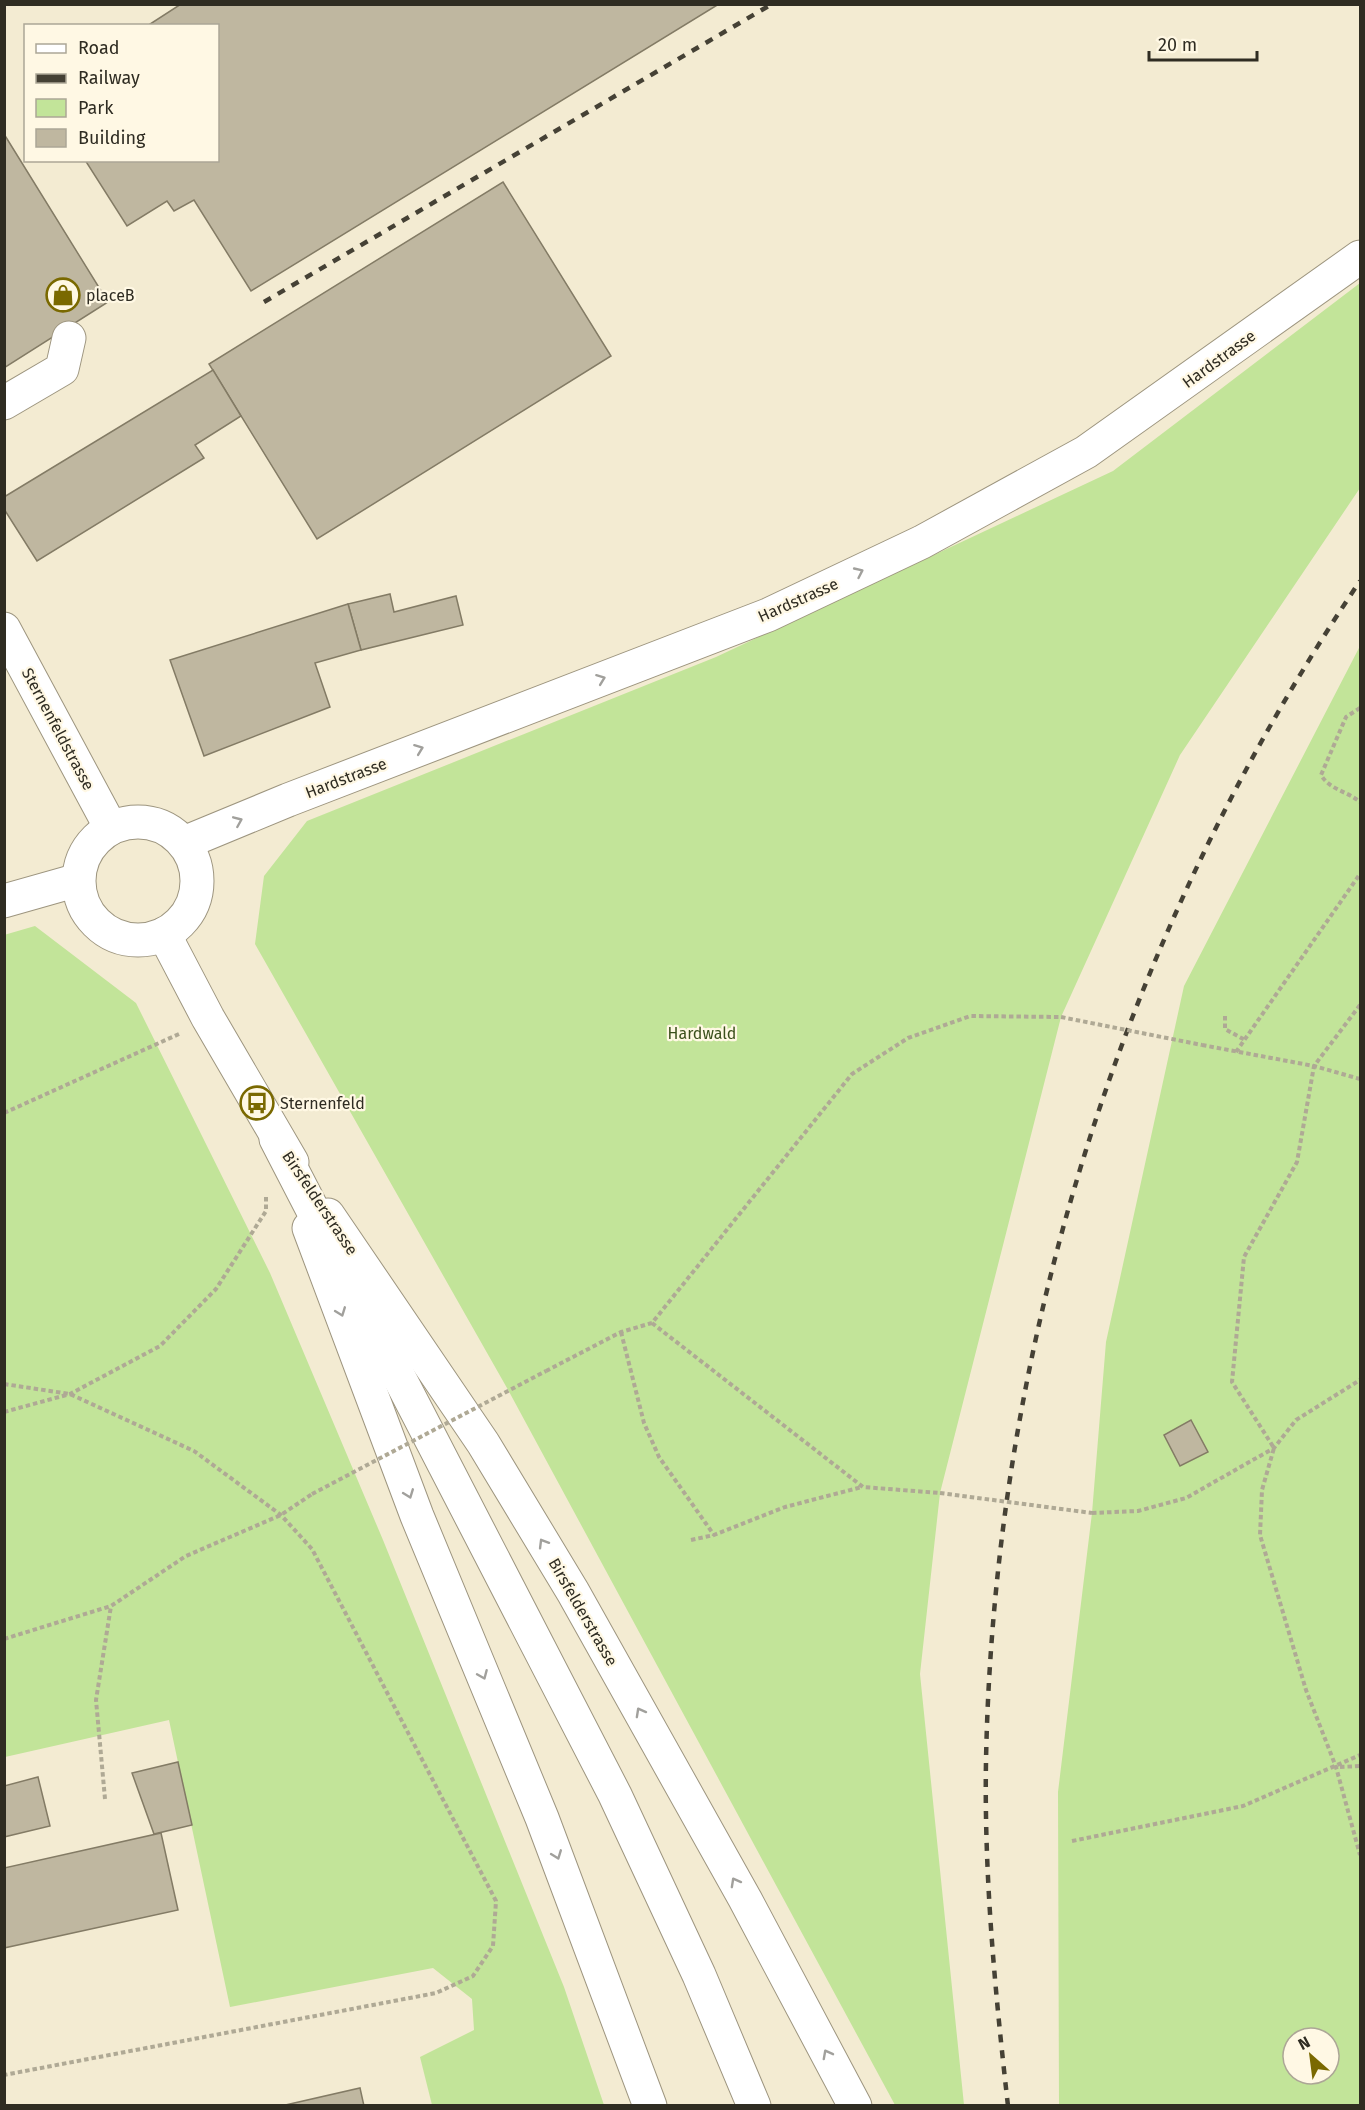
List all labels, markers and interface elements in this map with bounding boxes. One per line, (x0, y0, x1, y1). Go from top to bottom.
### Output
legend (24, 24, 219, 162)
scale bar (1149, 24, 1257, 62)
text: 20 m (1158, 34, 1197, 56)
text: Road (78, 37, 120, 59)
text: Railway (78, 67, 140, 89)
text: Park (78, 97, 114, 119)
text: Building (78, 127, 146, 149)
shop icon: placeB (45, 277, 81, 313)
place label: placeB (86, 286, 135, 305)
street label: Hardstrasse (1179, 326, 1259, 392)
one-way arrow (852, 567, 863, 579)
street label: Hardstrasse (755, 574, 841, 626)
street label: Sternenfeldstrasse (18, 665, 98, 793)
one-way arrow (595, 674, 606, 686)
one-way arrow (413, 744, 424, 756)
street label: Hardstrasse (303, 754, 389, 802)
one-way arrow (232, 816, 243, 828)
park label: Hardwald (668, 1024, 736, 1043)
bus stop icon: Sternenfeld (239, 1085, 275, 1121)
place label: Sternenfeld (280, 1094, 365, 1113)
street label: Birsfelderstrasse (278, 1147, 362, 1259)
one-way arrow (333, 1306, 346, 1317)
one-way arrow (402, 1488, 414, 1499)
one-way arrow (538, 1539, 550, 1549)
street label: Birsfelderstrasse (544, 1555, 622, 1669)
one-way arrow (476, 1669, 488, 1680)
one-way arrow (636, 1708, 647, 1718)
one-way arrow (549, 1850, 562, 1860)
one-way arrow (731, 1878, 742, 1888)
north arrow (1281, 2026, 1341, 2086)
text: N (1295, 2032, 1313, 2054)
one-way arrow (823, 2050, 834, 2060)

